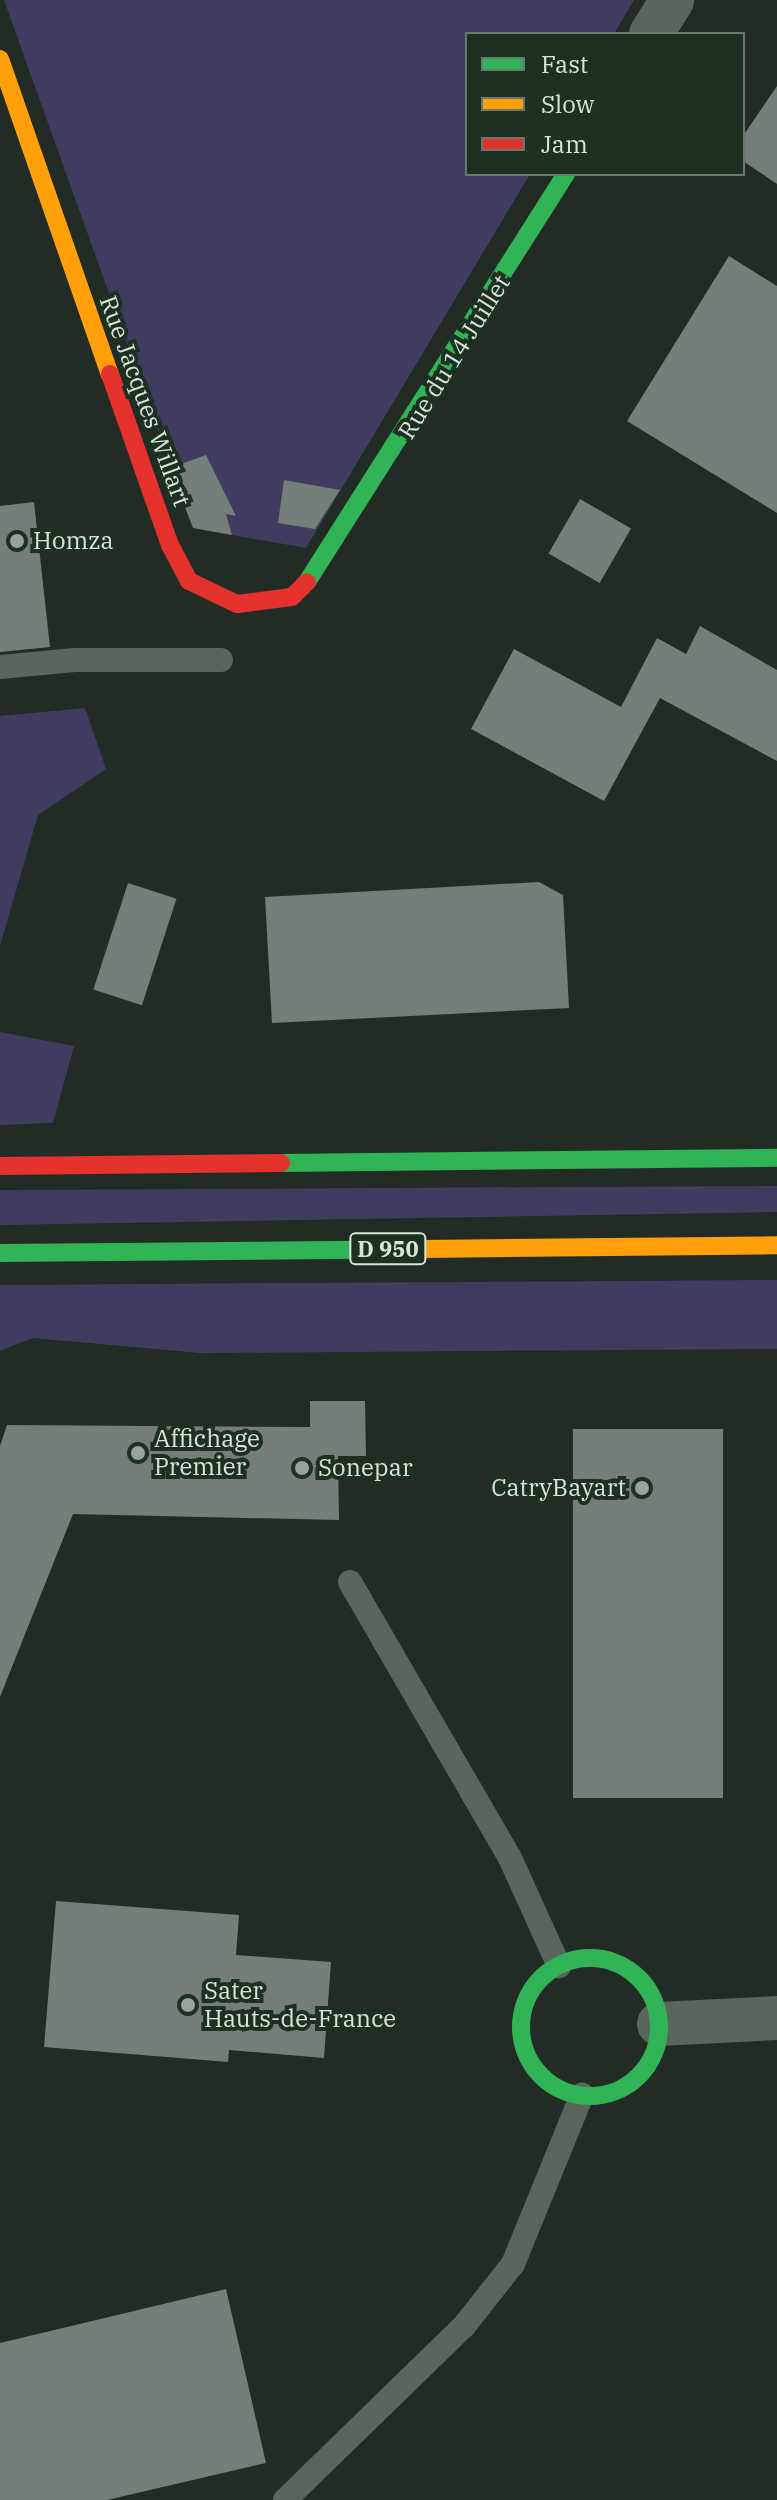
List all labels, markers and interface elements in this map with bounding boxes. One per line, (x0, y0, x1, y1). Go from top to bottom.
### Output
legend (465, 32, 745, 176)
text: Fast (541, 48, 588, 80)
text: Slow (541, 88, 594, 120)
text: Jam (541, 128, 588, 160)
street label: Rue du 14 Juillet (392, 270, 516, 444)
street label: Rue Jacques Willart (93, 292, 197, 510)
place label: Homza (33, 527, 114, 555)
marker: Homza (8, 532, 26, 550)
road number: D 950 (348, 1231, 428, 1267)
place label: Affichage Premier (154, 1425, 260, 1481)
marker: Affichage Premier (129, 1444, 147, 1462)
place label: Sonepar (318, 1454, 413, 1482)
marker: Sonepar (293, 1459, 311, 1477)
place label: CatryBayart (491, 1474, 626, 1502)
marker: CatryBayart (633, 1479, 651, 1497)
place label: Sater Hauts-de-France (204, 1977, 396, 2033)
marker: Sater Hauts-de-France (179, 1996, 197, 2014)

